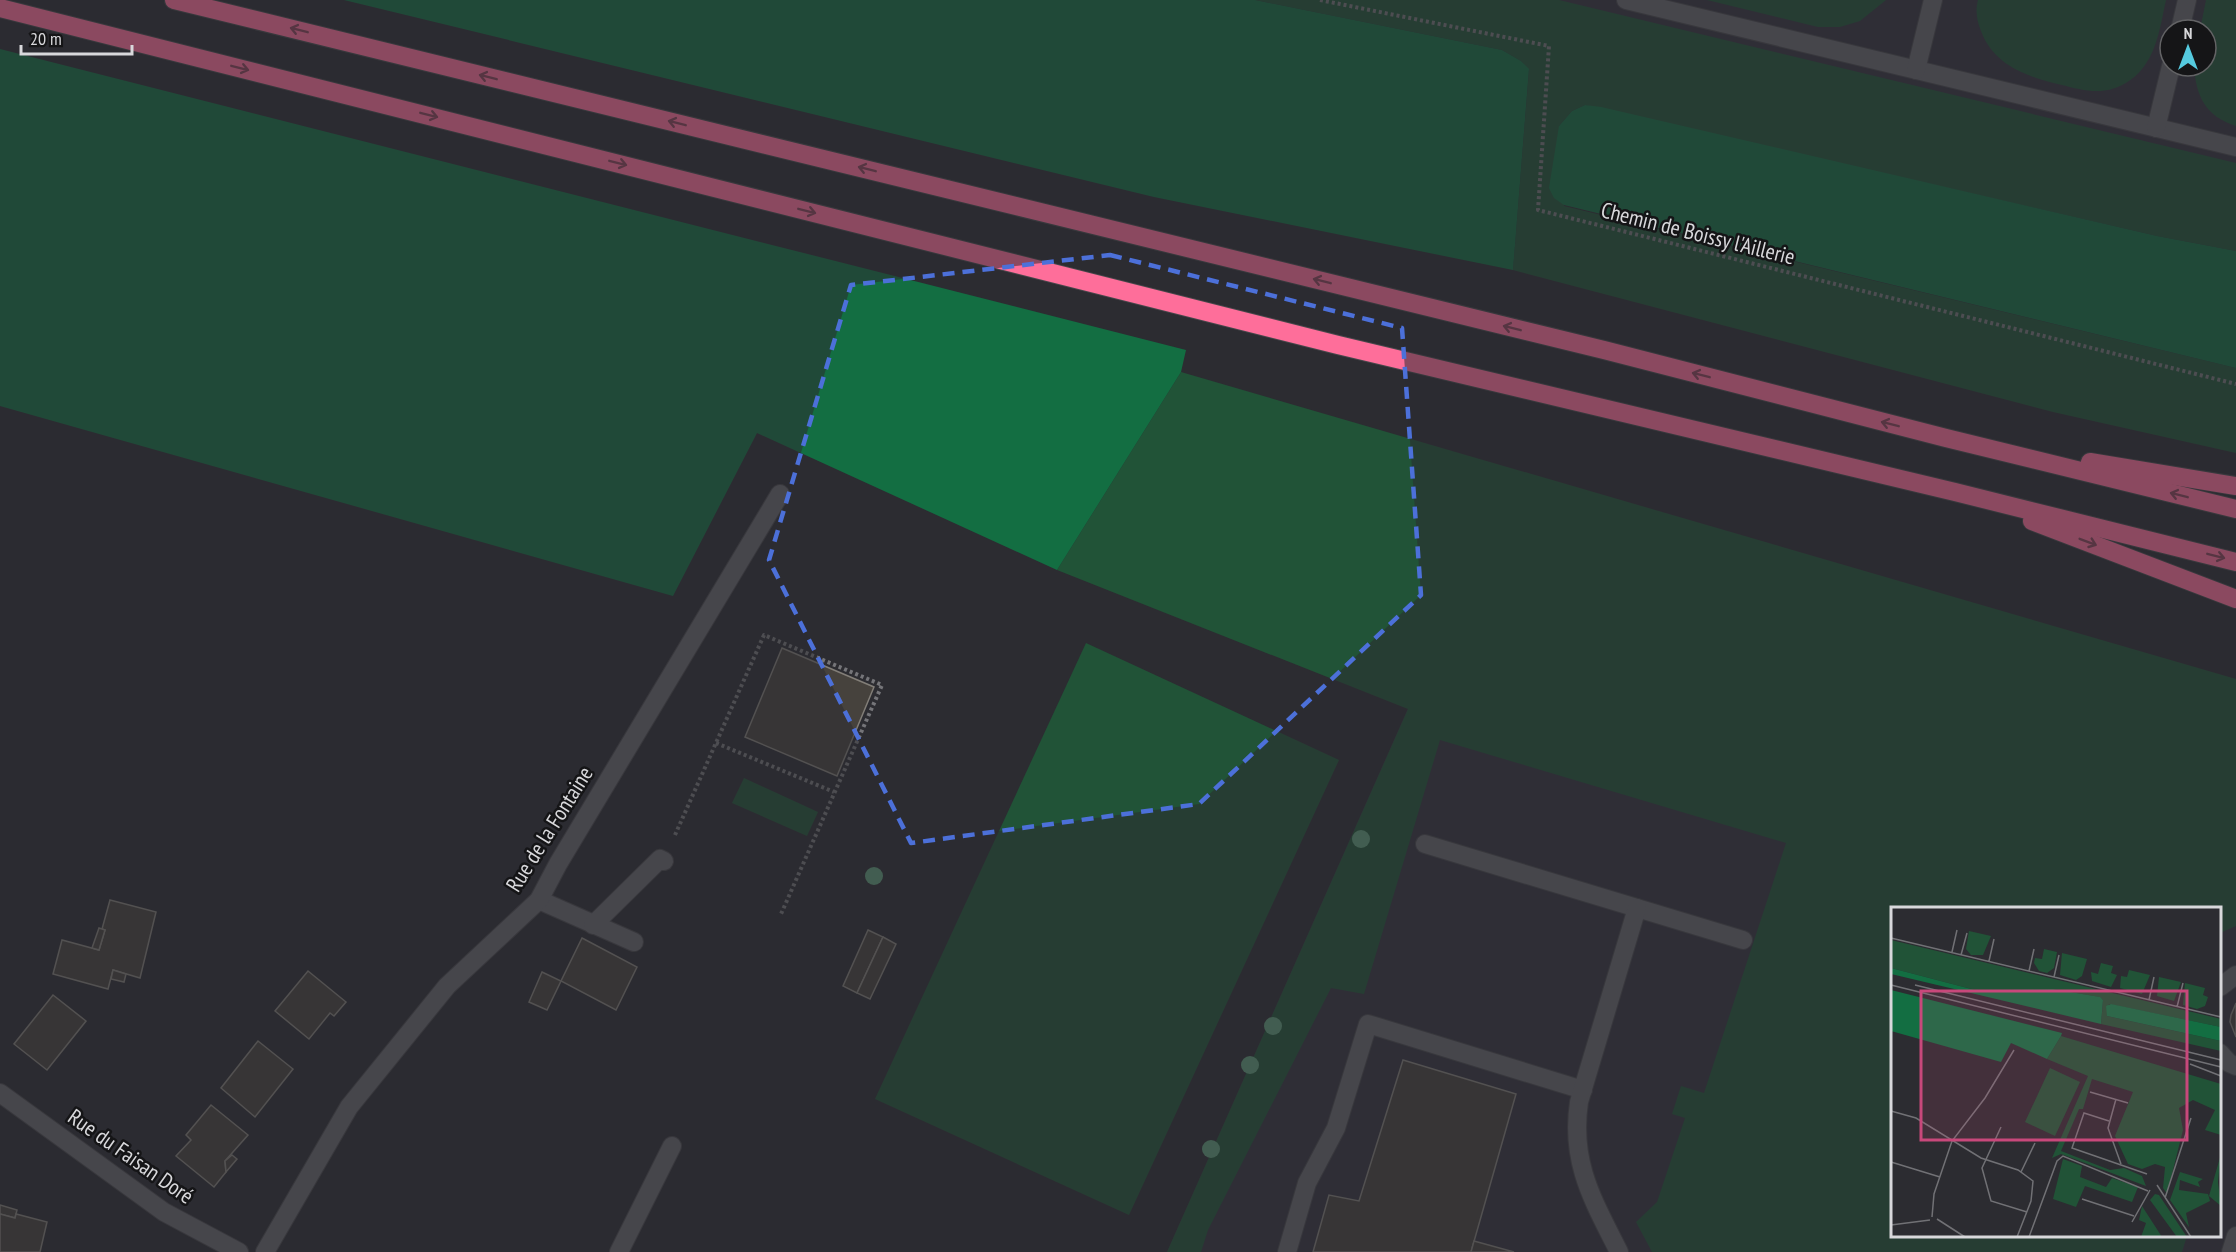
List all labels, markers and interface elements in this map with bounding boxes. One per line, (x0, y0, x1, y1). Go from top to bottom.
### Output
scale bar (21, 18, 132, 56)
north arrow (2158, 18, 2218, 78)
text: N (2184, 23, 2192, 43)
one-way arrow (289, 24, 308, 36)
text: 20 m (30, 27, 62, 50)
one-way arrow (230, 62, 249, 74)
one-way arrow (479, 70, 498, 82)
one-way arrow (419, 110, 438, 122)
one-way arrow (668, 117, 687, 129)
one-way arrow (608, 158, 627, 170)
one-way arrow (858, 163, 877, 175)
street label: Chemin de Boissy l'Aillerie (1598, 195, 1798, 271)
one-way arrow (798, 205, 817, 217)
one-way arrow (1313, 275, 1332, 287)
one-way arrow (1503, 321, 1522, 333)
one-way arrow (1692, 369, 1711, 380)
one-way arrow (1881, 417, 1900, 429)
one-way arrow (2170, 488, 2189, 500)
one-way arrow (2078, 538, 2097, 549)
one-way arrow (2206, 551, 2225, 563)
street label: Rue de la Fontaine (499, 761, 599, 897)
inset map (1891, 907, 2221, 1237)
street label: Rue du Faisan Doré (63, 1102, 199, 1210)

